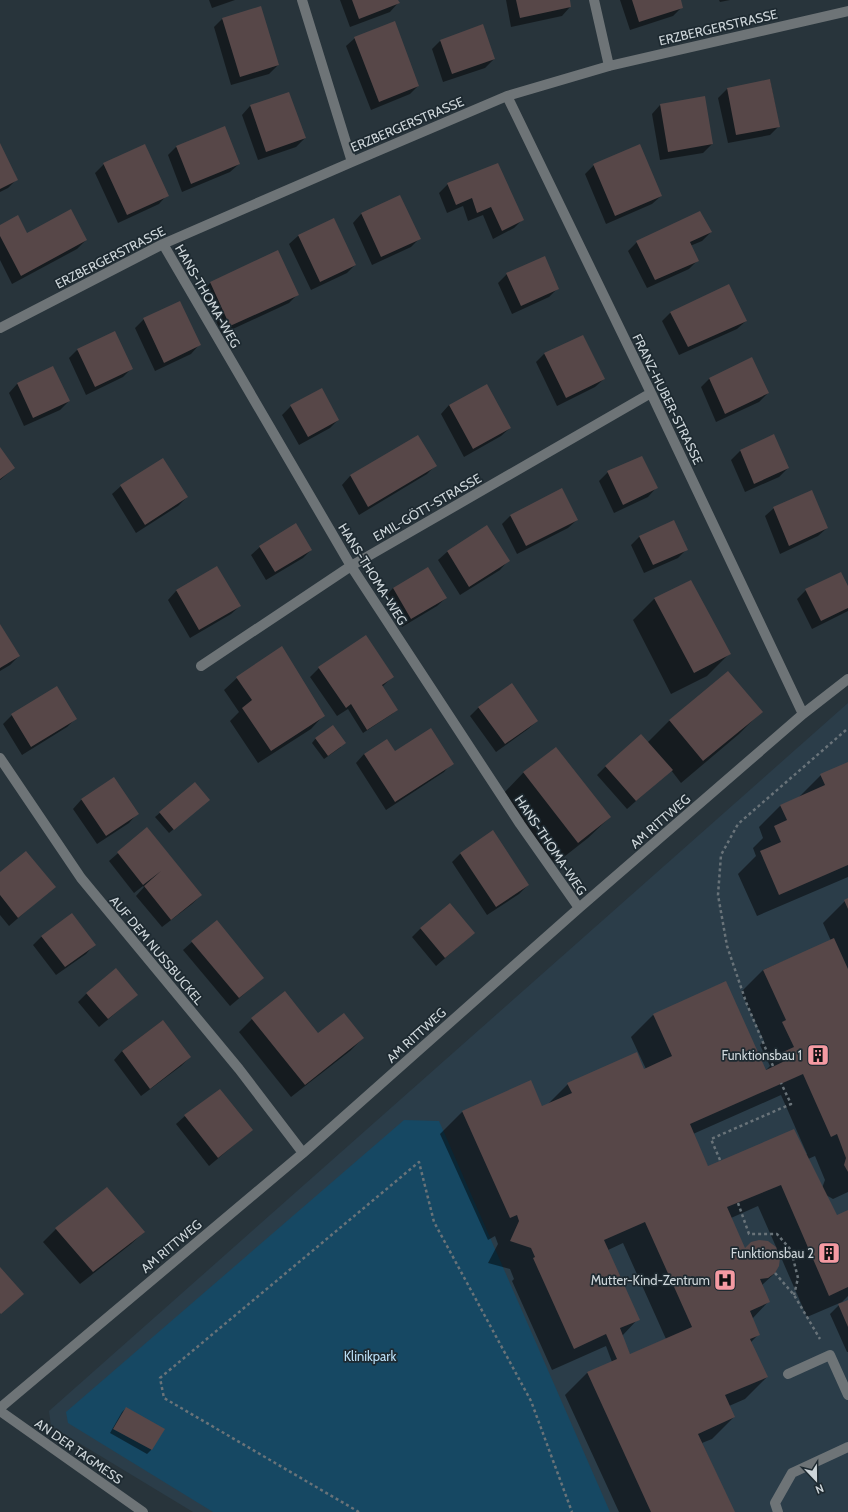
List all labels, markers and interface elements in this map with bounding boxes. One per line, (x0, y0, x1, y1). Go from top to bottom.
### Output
street label: ERZBERGERSTRASSE (657, 6, 779, 48)
street label: ERZBERGERSTRASSE (348, 93, 466, 155)
street label: ERZBERGERSTRASSE (52, 222, 168, 292)
street label: HANS-THOMA-WEG (172, 241, 244, 351)
street label: FRANZ-HUBER-STRASSE (629, 331, 707, 467)
street label: EMIL-GÖTT-STRASSE (370, 470, 484, 544)
street label: HANS-THOMA-WEG (335, 520, 411, 628)
street label: AM RITTWEG (627, 790, 694, 852)
street label: HANS-THOMA-WEG (512, 792, 591, 898)
street label: AUF DEM NUSSBUCKEL (107, 892, 207, 1008)
street label: AM RITTWEG (383, 1004, 449, 1066)
building icon: Funktionsbau 1 (805, 1042, 831, 1068)
place label: Funktionsbau 1 (721, 1047, 802, 1063)
street label: AM RITTWEG (137, 1216, 205, 1276)
building icon: Funktionsbau 2 (816, 1240, 842, 1266)
place label: Funktionsbau 2 (731, 1245, 814, 1261)
hospital icon: Mutter-Kind-Zentrum (712, 1267, 738, 1293)
place label: Mutter-Kind-Zentrum (591, 1272, 710, 1288)
park label: Klinikpark (344, 1348, 396, 1364)
street label: AN DER TAGMESS (32, 1415, 126, 1487)
north arrow (796, 1460, 836, 1500)
text: N (814, 1481, 826, 1497)

